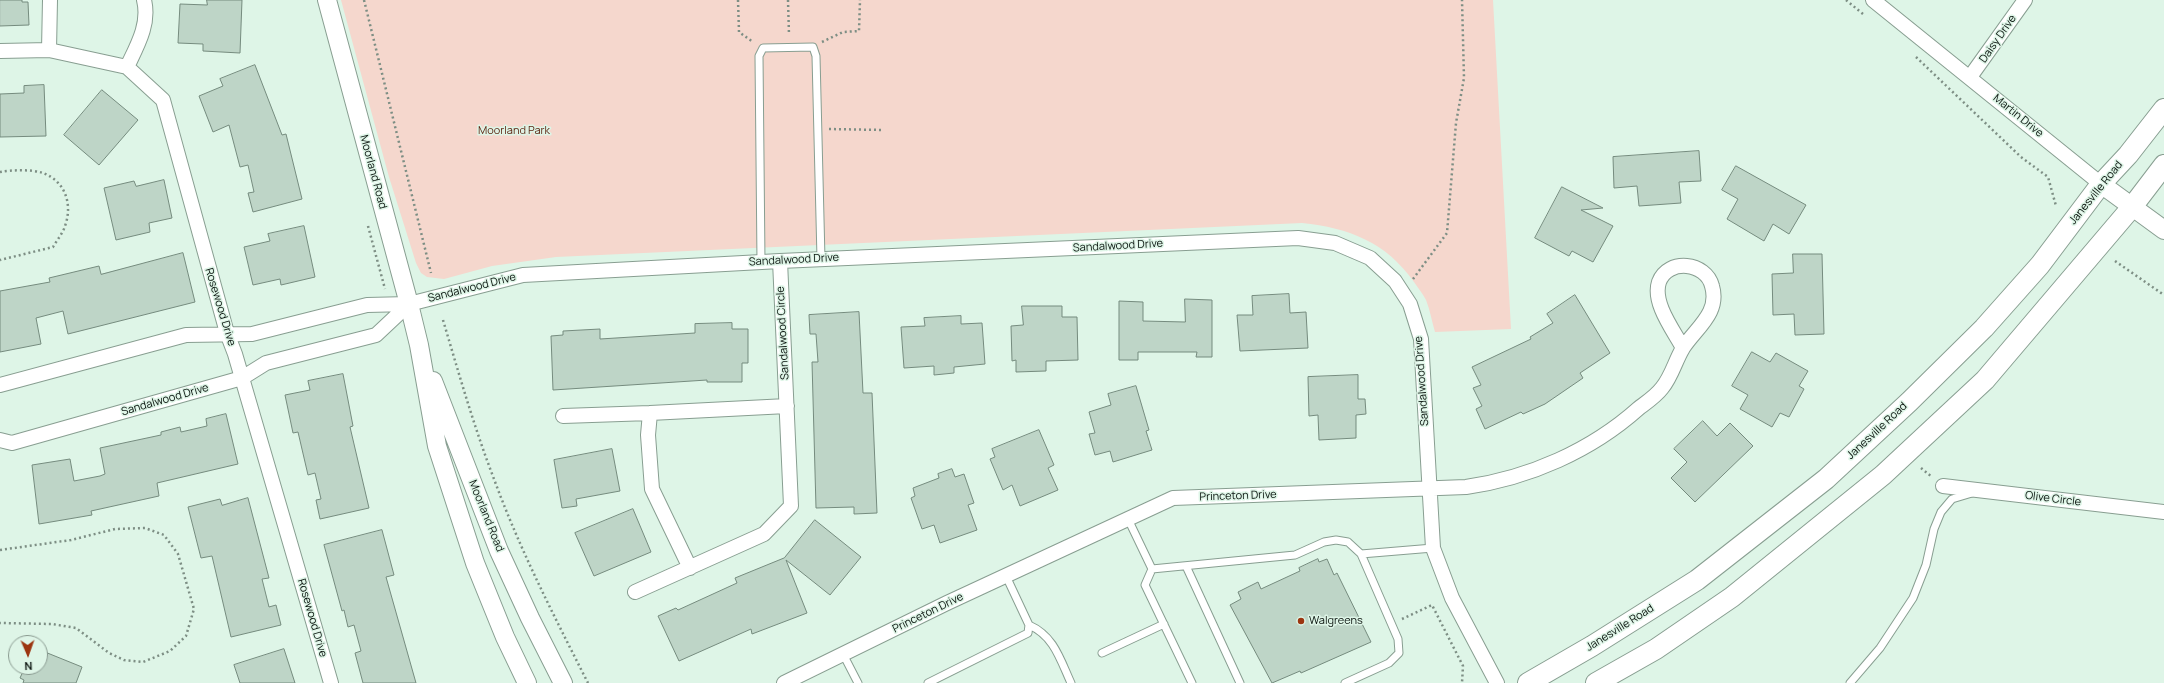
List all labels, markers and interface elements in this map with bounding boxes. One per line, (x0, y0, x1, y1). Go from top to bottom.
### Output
street label: Daisy Drive (1977, 13, 2019, 65)
street label: Martin Drive (1990, 92, 2046, 140)
park label: Moorland Park (478, 124, 550, 138)
street label: Moorland Road (357, 133, 389, 211)
street label: Janesville Road (2066, 159, 2126, 227)
street label: Sandalwood Drive (1073, 237, 1163, 255)
street label: Sandalwood Drive (749, 251, 839, 269)
street label: Rosewood Drive (202, 266, 238, 348)
street label: Sandalwood Drive (427, 271, 517, 305)
street label: Sandalwood Circle (774, 286, 792, 380)
street label: Sandalwood Drive (1412, 336, 1432, 426)
street label: Sandalwood Drive (120, 381, 210, 419)
street label: Janesville Road (1844, 400, 1910, 462)
street label: Moorland Road (466, 478, 506, 554)
street label: Princeton Drive (1199, 488, 1277, 504)
street label: Olive Circle (2024, 489, 2082, 509)
street label: Rosewood Drive (294, 577, 330, 659)
street label: Princeton Drive (890, 590, 966, 636)
street label: Janesville Road (1584, 602, 1656, 654)
place label: Walgreens (1309, 614, 1363, 628)
marker: Walgreens (1296, 616, 1306, 626)
north arrow (8, 635, 48, 675)
text: N (24, 659, 33, 674)

